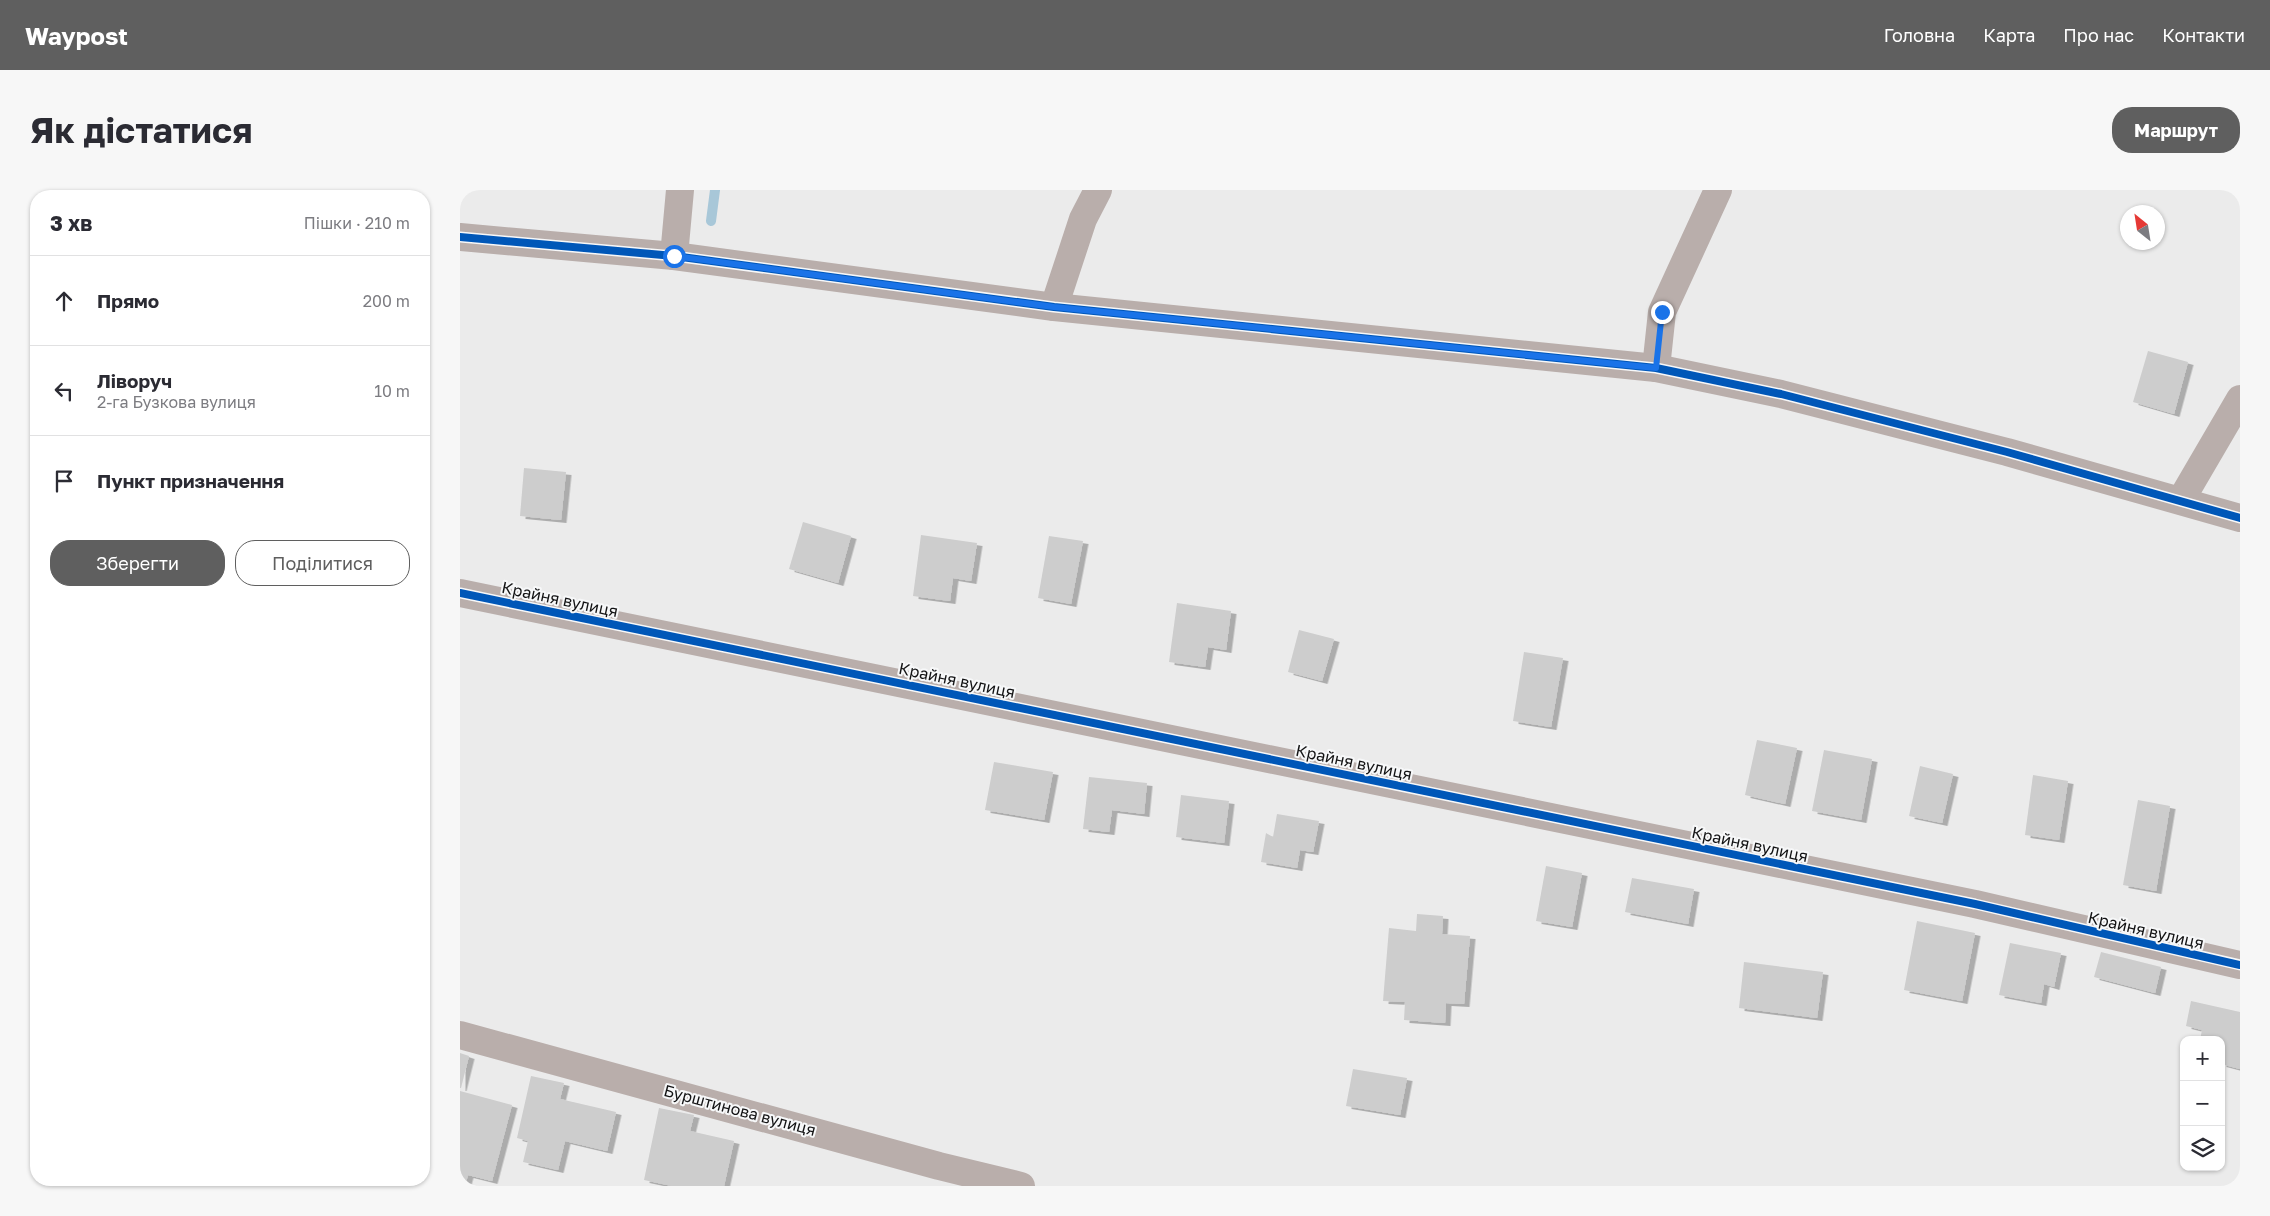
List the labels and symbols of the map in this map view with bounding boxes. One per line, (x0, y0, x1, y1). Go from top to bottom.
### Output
north arrow (2120, 205, 2165, 250)
route start (663, 245, 686, 268)
route end (1651, 301, 1674, 324)
street label: Крайня вулиця (500, 577, 620, 621)
street label: Крайня вулиця (897, 658, 1017, 702)
street label: Крайня вулиця (1294, 740, 1414, 784)
street label: Крайня вулиця (1690, 822, 1810, 866)
street label: Крайня вулиця (2086, 907, 2206, 953)
street label: Бурштинова вулиця (662, 1080, 818, 1140)

